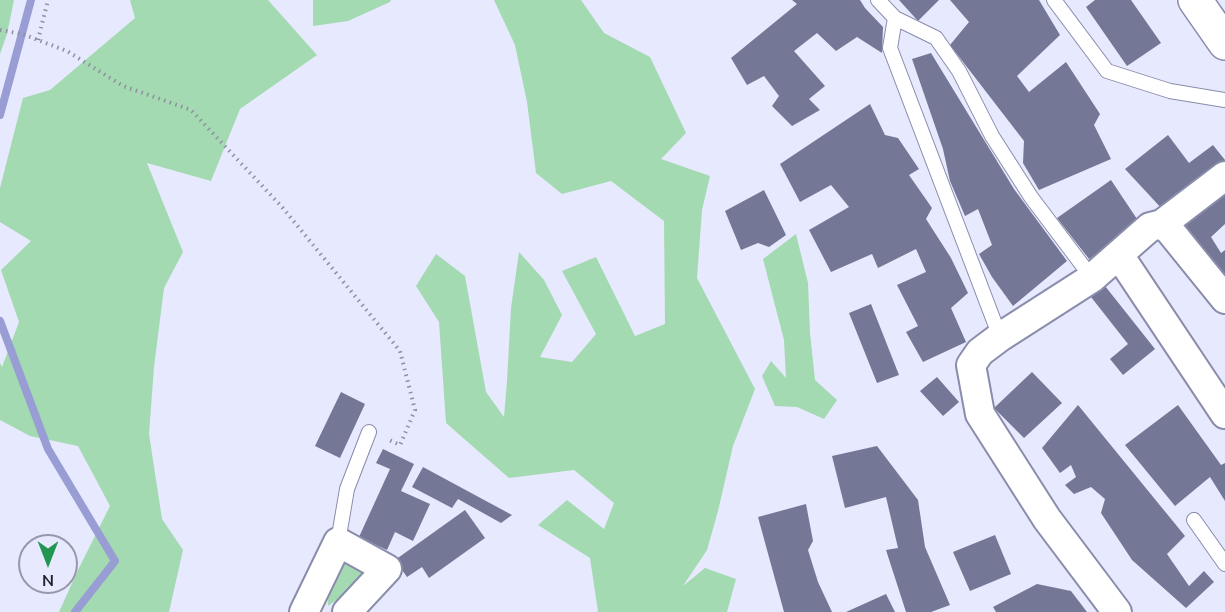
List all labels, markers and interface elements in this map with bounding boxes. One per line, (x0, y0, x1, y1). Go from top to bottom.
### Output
north arrow (18, 534, 78, 594)
text: N (42, 569, 54, 591)

